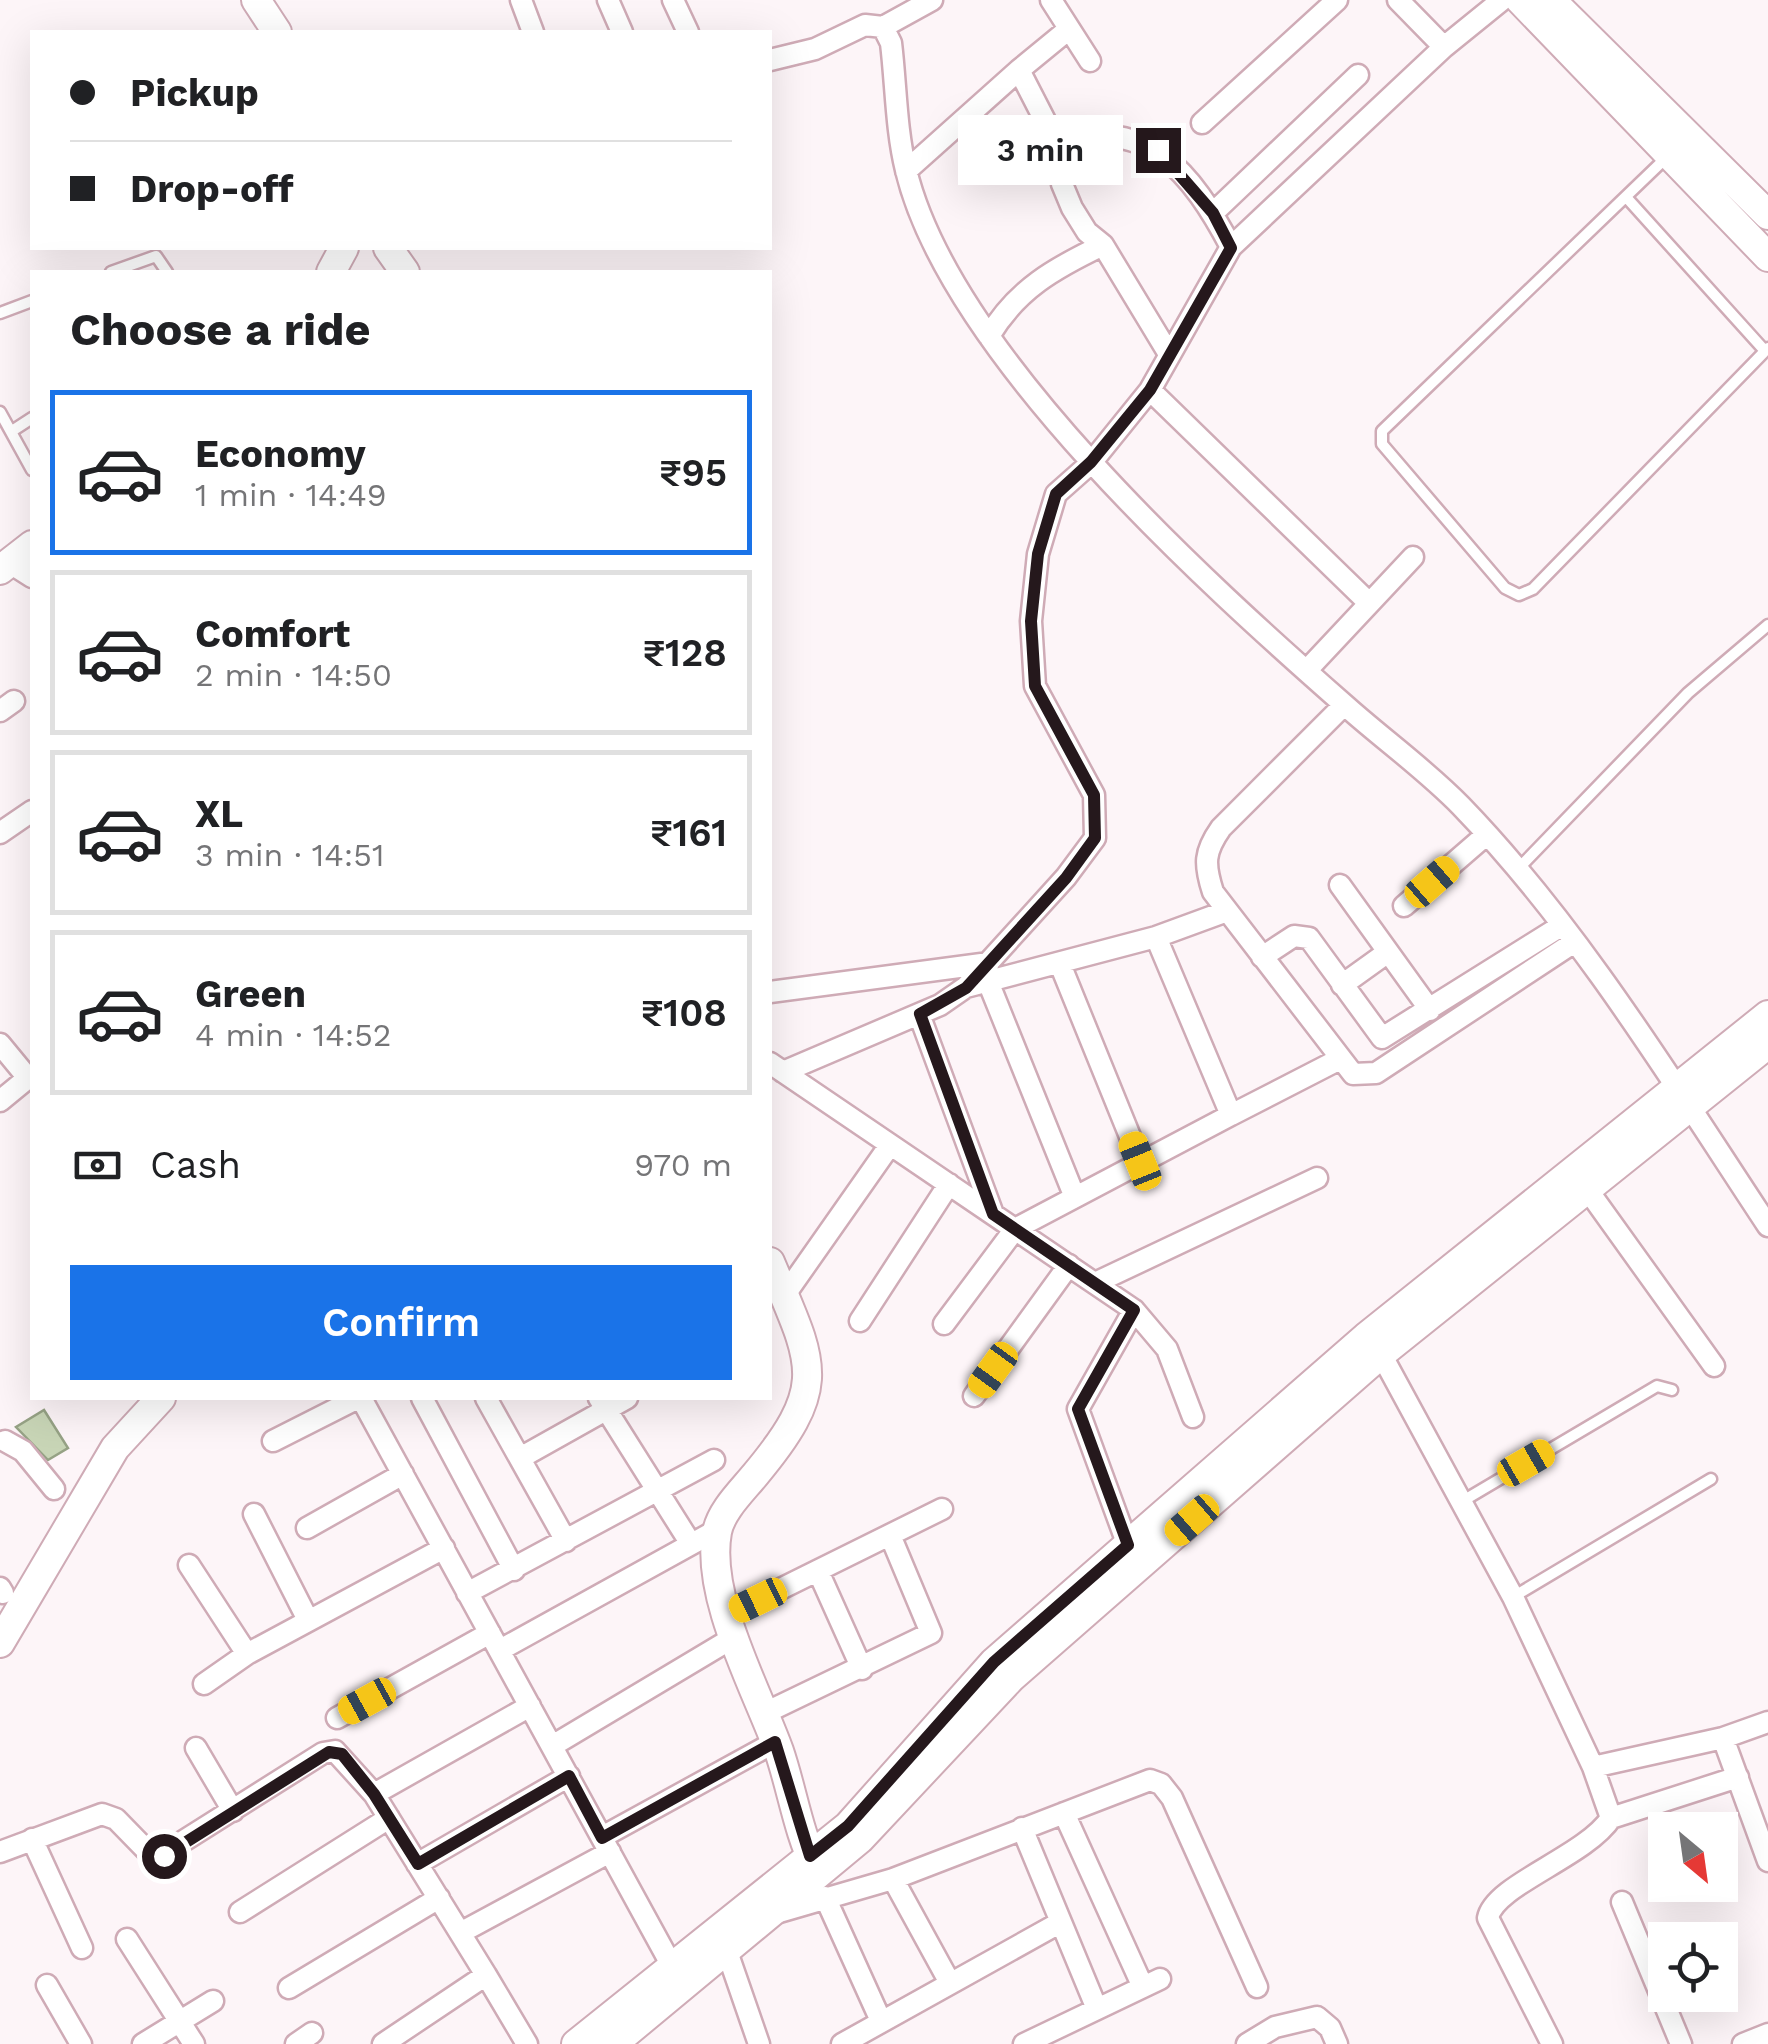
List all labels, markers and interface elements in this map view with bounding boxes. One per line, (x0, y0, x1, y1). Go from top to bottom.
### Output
text: Pickup (130, 71, 259, 115)
callout: 3 min (958, 115, 1123, 185)
route end (1136, 128, 1181, 173)
text: 3 min (997, 131, 1084, 169)
text: Drop-off (130, 167, 294, 211)
text: Choose a ride (70, 303, 370, 356)
icon: car (75, 428, 165, 518)
text: Economy (195, 432, 366, 476)
text: ₹95 (659, 451, 727, 495)
text: 1 min · 14:49 (195, 476, 386, 514)
icon: car (75, 608, 165, 698)
text: Comfort (195, 612, 350, 656)
text: ₹128 (643, 631, 727, 675)
text: 2 min · 14:50 (195, 656, 392, 694)
icon: car (75, 788, 165, 878)
text: XL (195, 792, 243, 836)
text: ₹161 (650, 811, 727, 855)
text: 3 min · 14:51 (195, 836, 384, 874)
car (1400, 851, 1464, 913)
icon: car (75, 968, 165, 1058)
text: Green (195, 972, 306, 1016)
text: ₹108 (641, 991, 727, 1035)
text: 4 min · 14:52 (195, 1016, 391, 1054)
car (1115, 1128, 1165, 1194)
icon: cash (70, 1138, 125, 1193)
text: Cash (150, 1143, 241, 1187)
text: 970 m (634, 1146, 732, 1184)
button: Confirm (70, 1265, 732, 1380)
car (963, 1337, 1023, 1403)
car (1493, 1435, 1559, 1491)
car (1160, 1489, 1224, 1551)
car (724, 1573, 792, 1627)
car (333, 1673, 401, 1729)
north arrow (1648, 1812, 1738, 1902)
map controls (1648, 1812, 1738, 2012)
route start (142, 1834, 187, 1879)
button: locate (1648, 1922, 1738, 2012)

